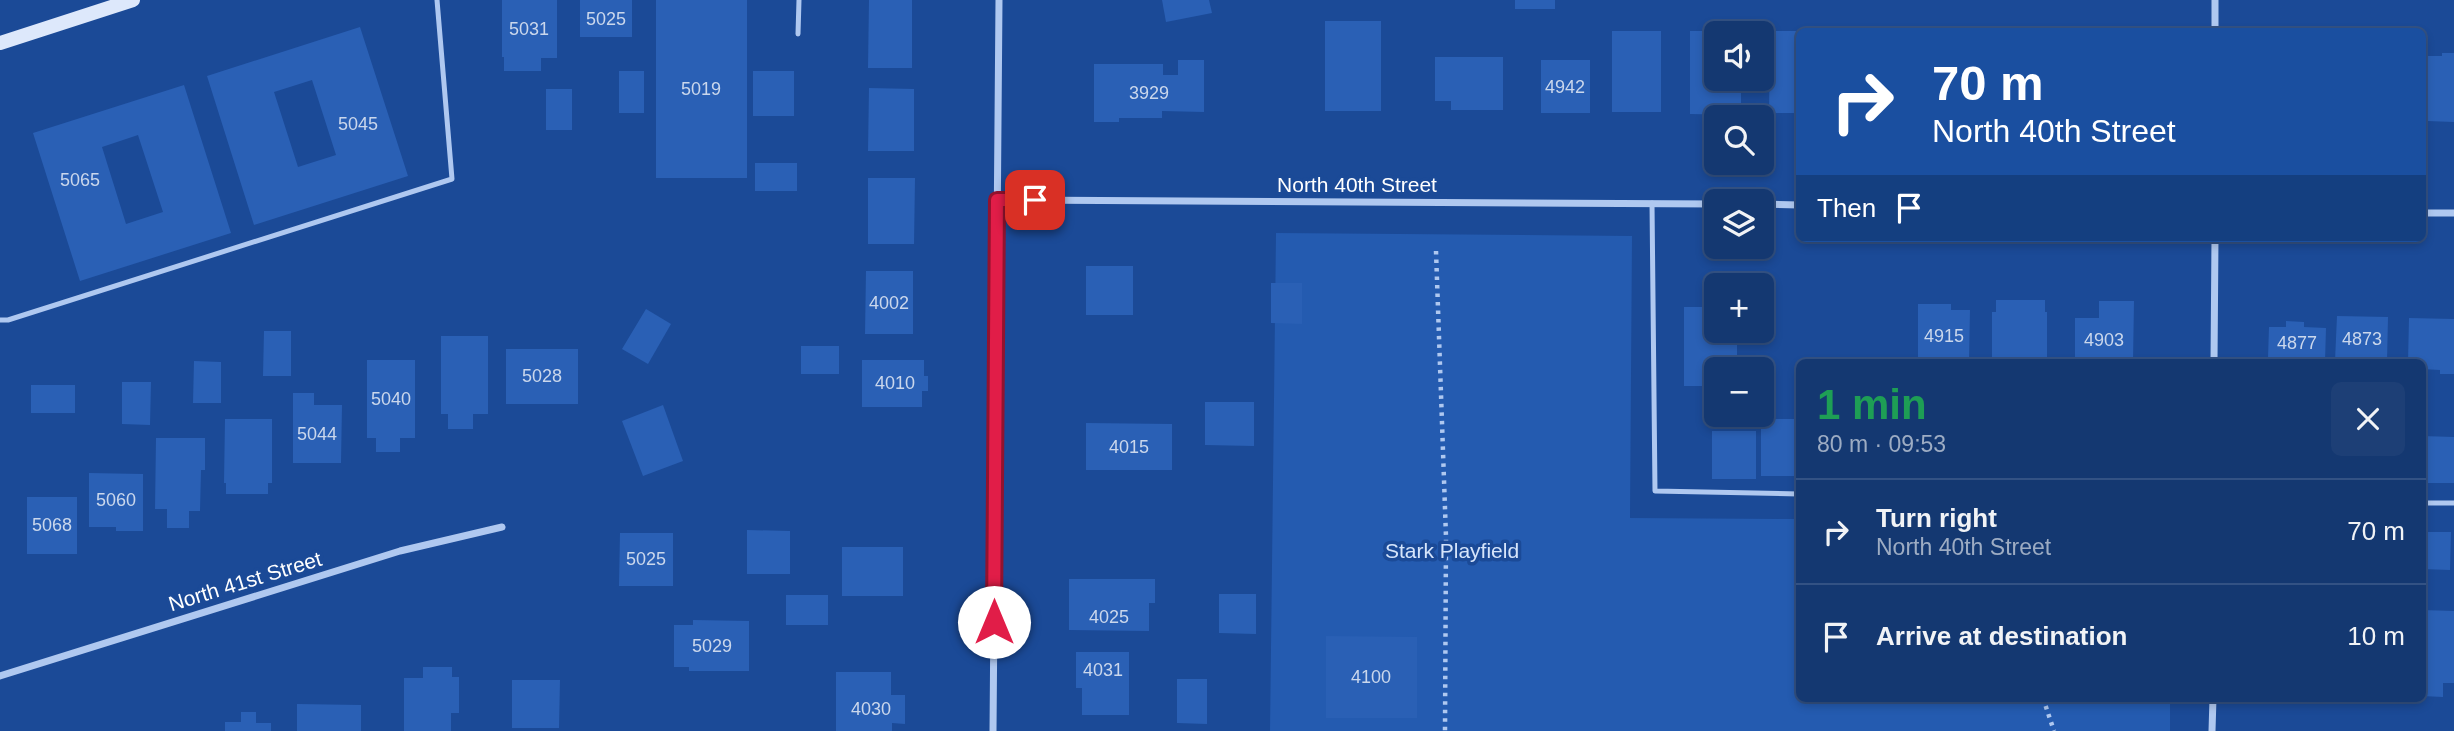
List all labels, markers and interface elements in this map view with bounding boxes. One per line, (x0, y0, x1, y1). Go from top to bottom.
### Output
house number: 5025 (586, 9, 626, 29)
house number: 5031 (509, 19, 549, 39)
map controls (1704, 21, 1774, 427)
button: sound (1704, 21, 1774, 91)
icon: right (1817, 56, 1908, 147)
text: 70 m (1932, 56, 2044, 110)
house number: 4942 (1545, 77, 1585, 97)
house number: 5019 (681, 79, 721, 99)
house number: 3929 (1129, 83, 1169, 103)
button: search (1704, 105, 1774, 175)
text: North 40th Street (1932, 113, 2176, 149)
house number: 5045 (338, 114, 378, 134)
house number: 5065 (60, 170, 100, 190)
pin (1005, 170, 1065, 230)
street label: North 40th Street (1277, 173, 1437, 196)
icon: arrive (1016, 181, 1054, 219)
button: layers (1704, 189, 1774, 259)
icon: arrive (1890, 189, 1928, 227)
text: Then (1817, 193, 1876, 223)
button: + (1704, 273, 1774, 343)
house number: 4002 (869, 293, 909, 313)
house number: 4915 (1924, 326, 1964, 346)
house number: 4873 (2342, 329, 2382, 349)
house number: 4903 (2084, 330, 2124, 350)
house number: 4877 (2277, 333, 2317, 353)
button: − (1704, 357, 1774, 427)
house number: 5028 (522, 366, 562, 386)
house number: 4010 (875, 373, 915, 393)
text: 1 min (1817, 381, 1927, 428)
button: close (2331, 382, 2405, 456)
house number: 5040 (371, 389, 411, 409)
house number: 5044 (297, 424, 337, 444)
text: 80 m · 09:53 (1817, 431, 1946, 457)
house number: 4015 (1109, 437, 1149, 457)
house number: 5060 (96, 490, 136, 510)
text: Turn right (1876, 503, 1997, 533)
icon: right (1817, 513, 1855, 551)
house number: 5068 (32, 515, 72, 535)
text: 70 m (2347, 516, 2405, 546)
text: North 40th Street (1876, 534, 2051, 560)
park label: Stark Playfield (1385, 539, 1519, 562)
street label: North 41st Street (166, 547, 324, 615)
house number: 5025 (626, 549, 666, 569)
position arrow (957, 585, 1031, 659)
house number: 4025 (1089, 607, 1129, 627)
icon: arrive (1817, 618, 1855, 656)
text: Arrive at destination (1876, 621, 2127, 651)
text: 10 m (2347, 621, 2405, 651)
house number: 5029 (692, 636, 732, 656)
house number: 4031 (1083, 660, 1123, 680)
house number: 4100 (1351, 667, 1391, 687)
house number: 4030 (851, 699, 891, 719)

